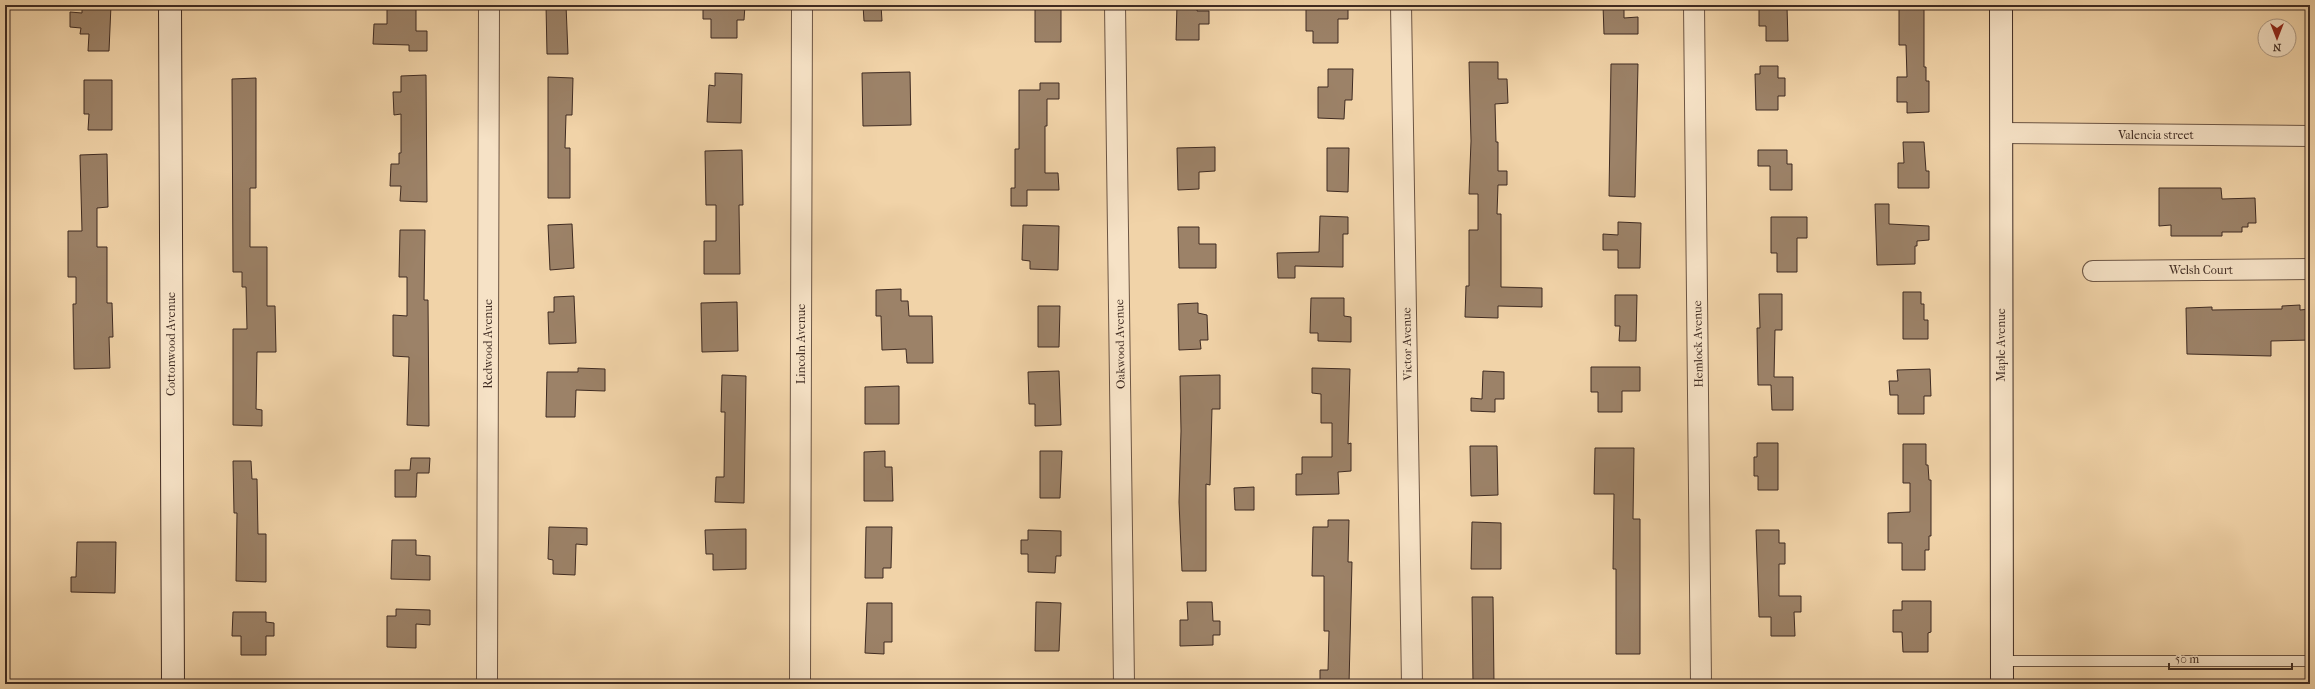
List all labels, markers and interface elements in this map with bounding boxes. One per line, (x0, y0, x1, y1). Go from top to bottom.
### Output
north arrow (2257, 18, 2297, 58)
text: N (2272, 41, 2281, 54)
street label: Valencia street (2117, 128, 2194, 142)
street label: Welsh Court (2168, 263, 2234, 277)
street label: Cottonwood Avenue (164, 292, 178, 396)
street label: Redwood Avenue (481, 299, 495, 389)
street label: Oakwood Avenue (1112, 299, 1128, 389)
street label: Hemlock Avenue (1690, 300, 1706, 388)
street label: Lincoln Avenue (794, 304, 808, 384)
street label: Victor Avenue (1399, 307, 1415, 382)
street label: Maple Avenue (1994, 308, 2008, 382)
scale bar (2169, 645, 2292, 671)
text: 50 m (2175, 652, 2199, 666)

